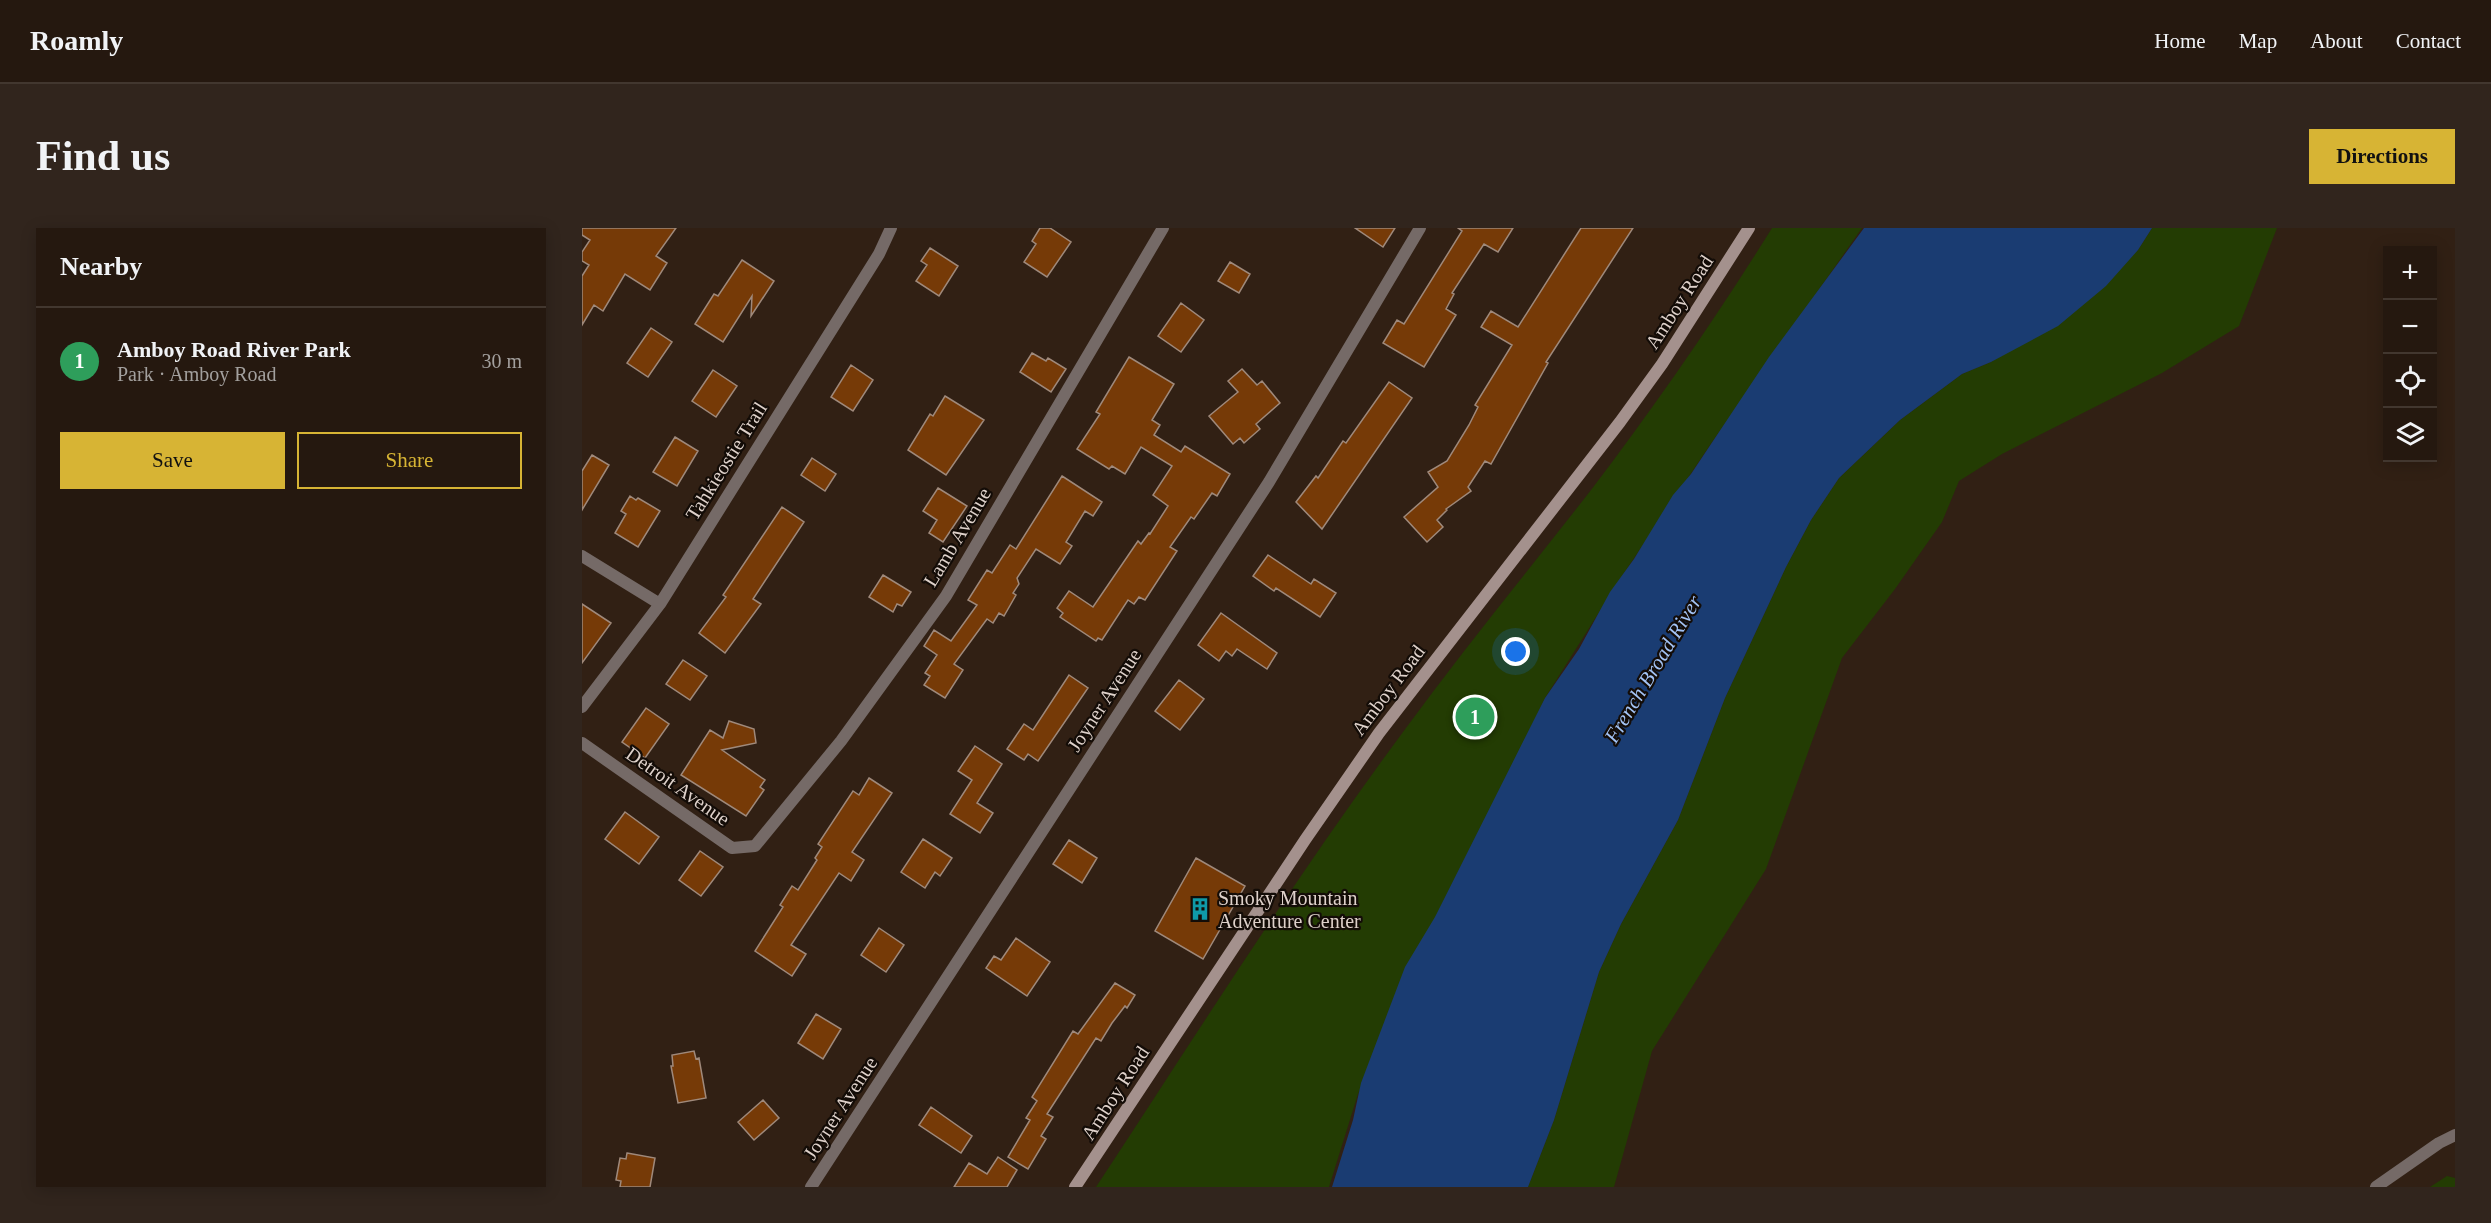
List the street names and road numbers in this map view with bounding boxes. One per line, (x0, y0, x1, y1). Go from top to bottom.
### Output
street label: Amboy Road (1641, 251, 1718, 353)
street label: Tahkieostie Trail (681, 398, 771, 524)
street label: Lamb Avenue (919, 484, 995, 590)
street label: Amboy Road (1347, 641, 1430, 740)
street label: Joyner Avenue (1063, 644, 1146, 756)
street label: Detroit Avenue (622, 742, 734, 830)
street label: Amboy Road (1077, 1042, 1154, 1144)
street label: Joyner Avenue (799, 1052, 882, 1164)

